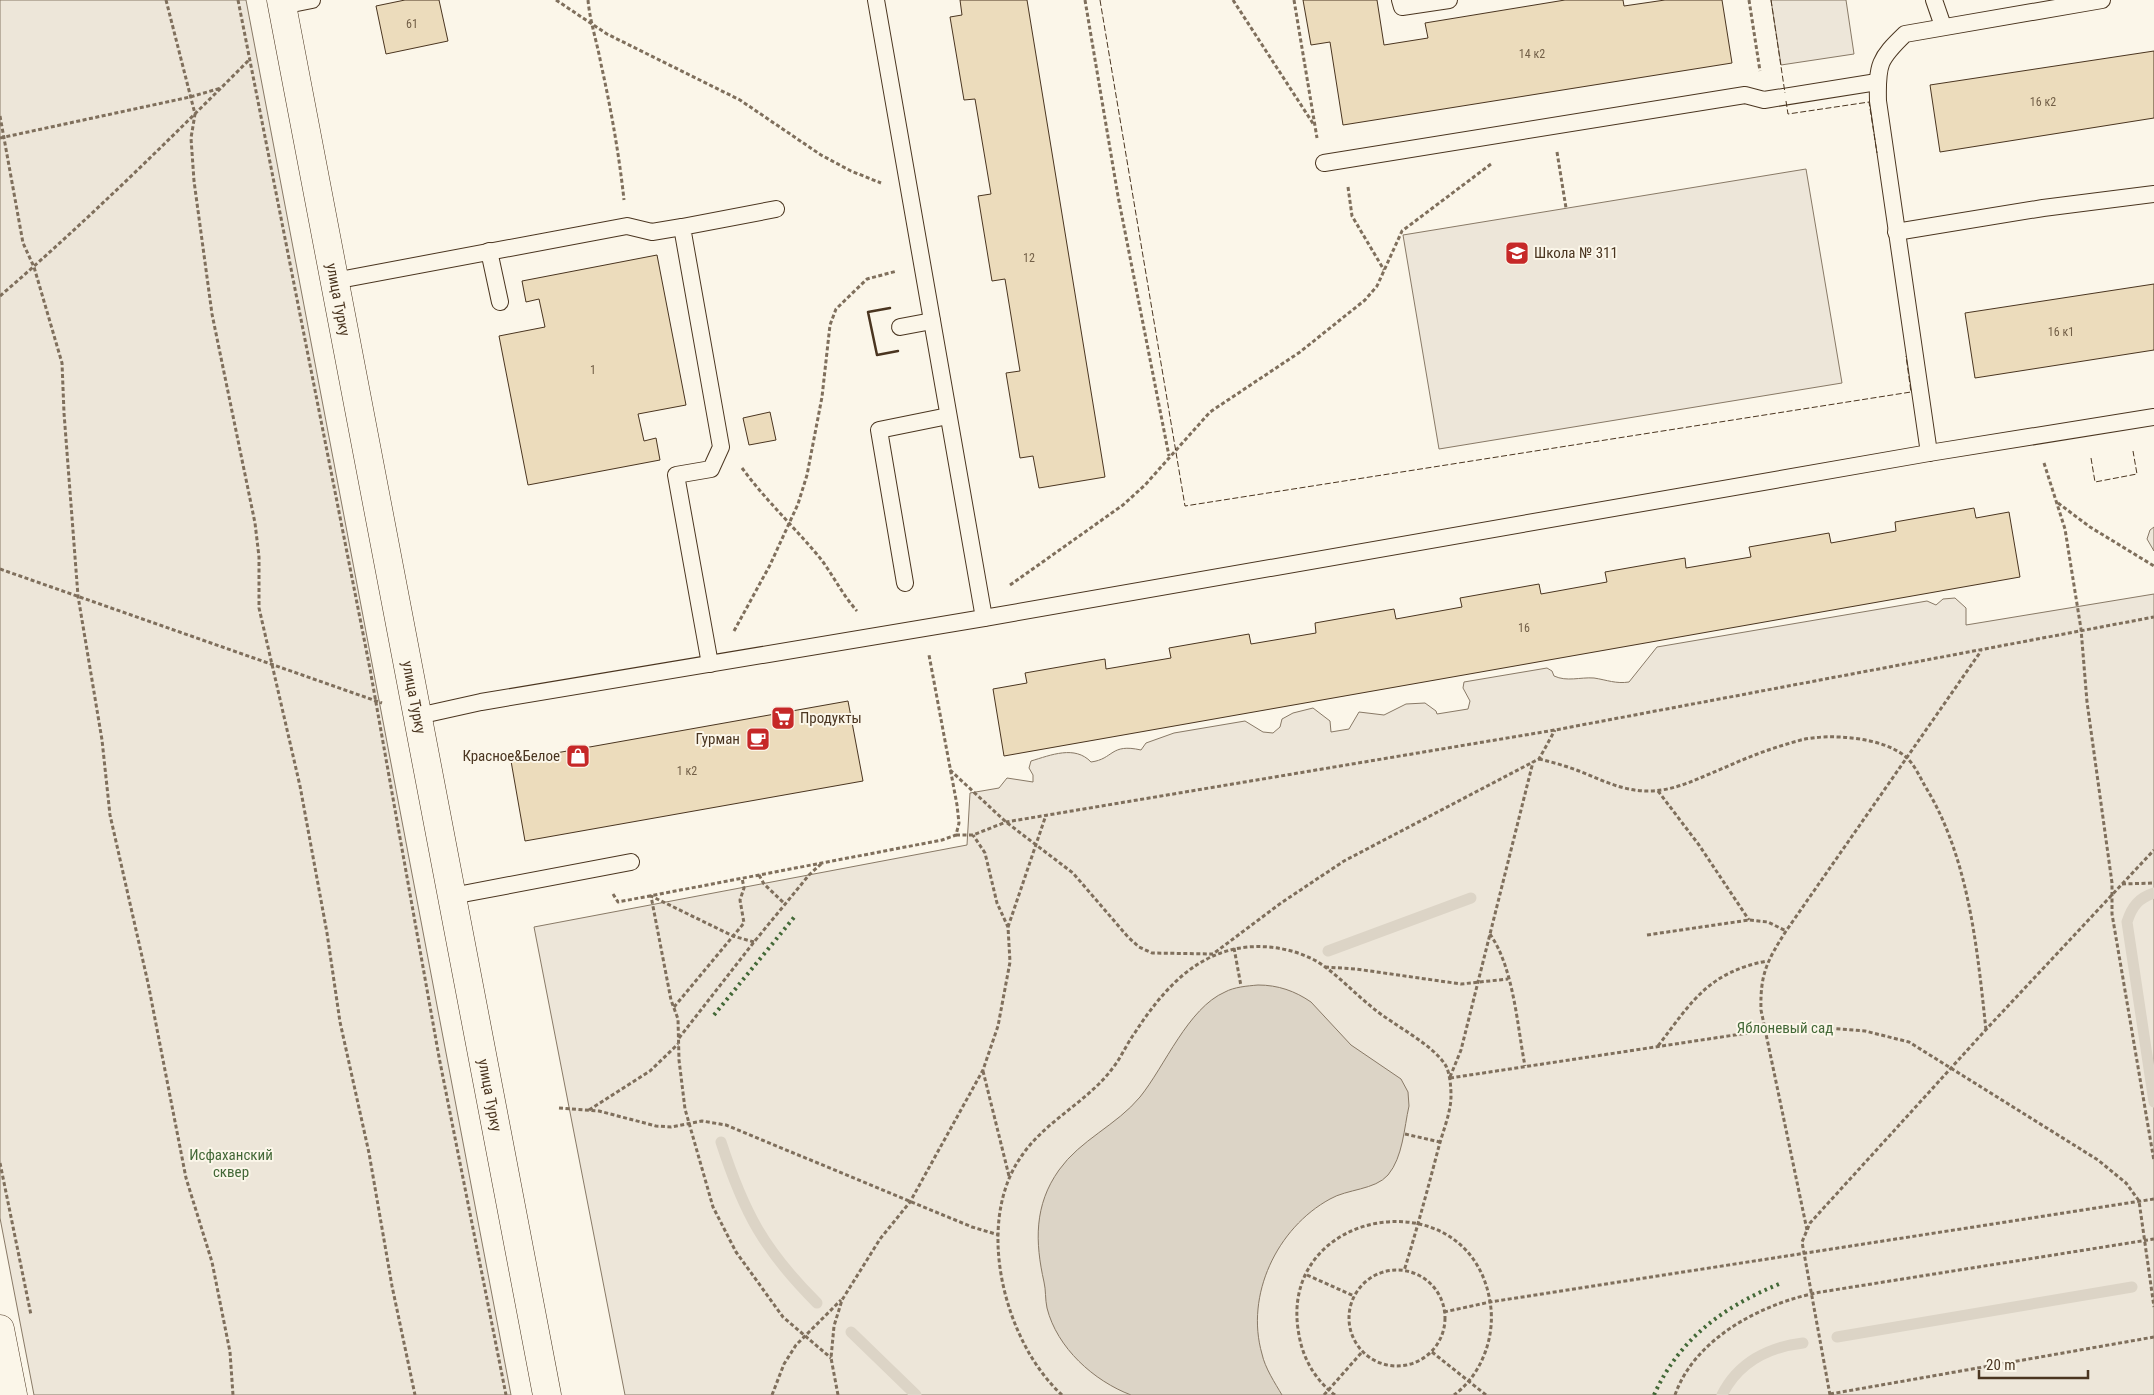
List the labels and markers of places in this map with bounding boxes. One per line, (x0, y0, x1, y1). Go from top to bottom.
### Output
school or university icon: Школа № 311 (1504, 240, 1530, 266)
place label: Школа № 311 (1534, 244, 1618, 262)
supermarket icon: Продукты (770, 705, 796, 731)
place label: Продукты (800, 709, 862, 727)
cafe icon: Гурман (745, 726, 771, 752)
place label: Гурман (696, 730, 740, 748)
shop icon: Красное&Белое (565, 743, 591, 769)
place label: Красное&Белое (462, 747, 560, 765)

